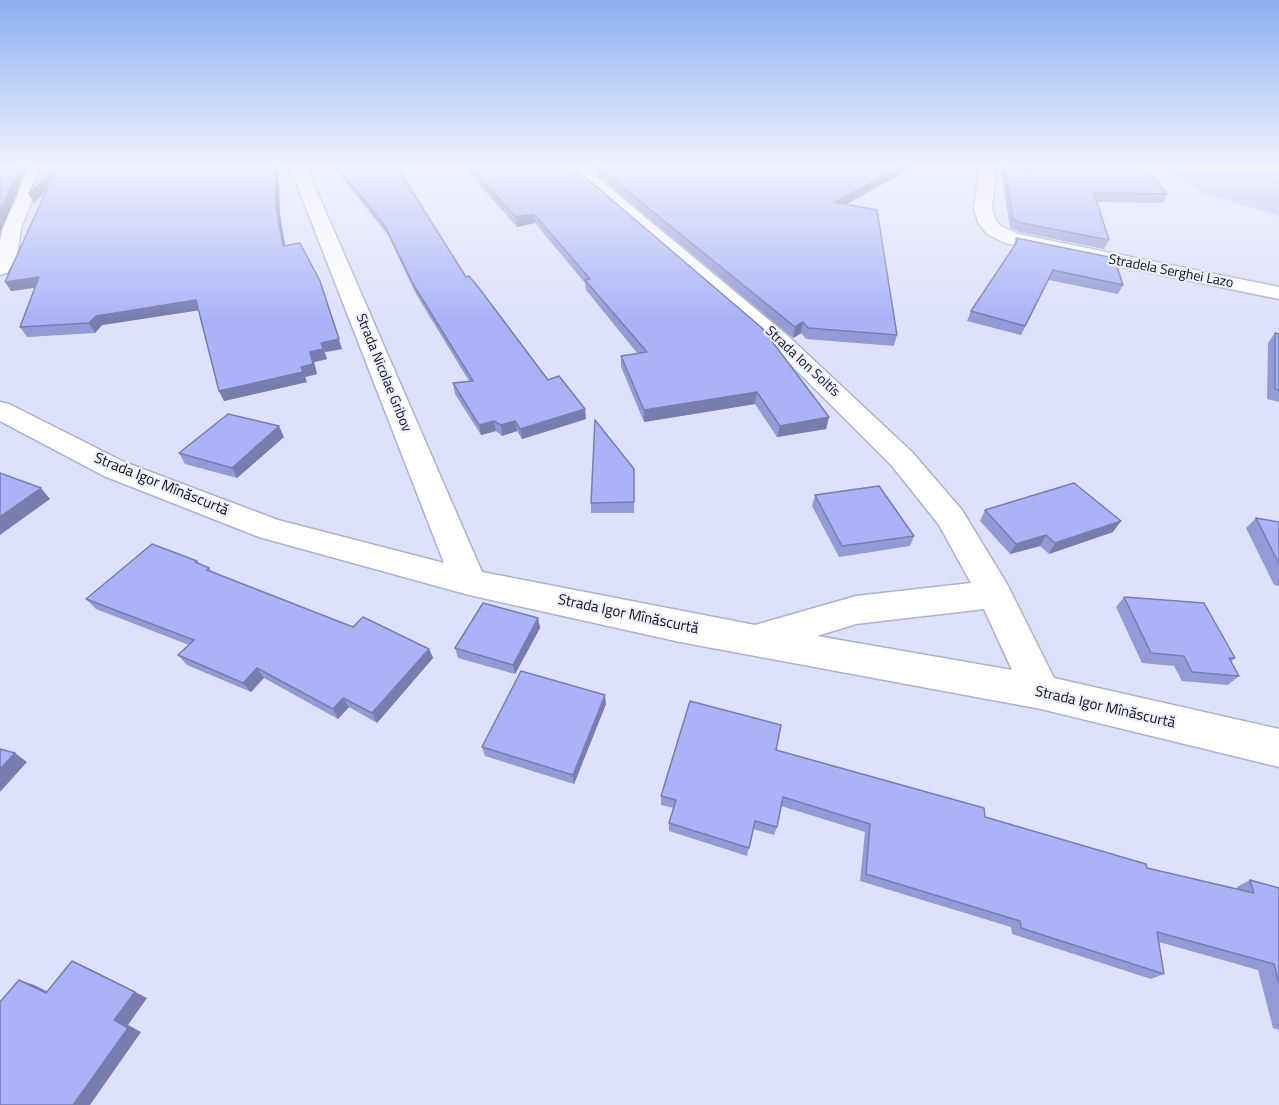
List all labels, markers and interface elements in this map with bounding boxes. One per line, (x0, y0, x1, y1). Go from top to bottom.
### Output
street label: Stradela Serghei Lazo (1107, 252, 1235, 292)
street label: Strada Nicolae Gribov (352, 311, 414, 435)
street label: Strada Ion Soltîs (761, 323, 843, 401)
street label: Strada Igor Mînăscurtă (91, 450, 231, 520)
street label: Strada Igor Mînăscurtă (556, 591, 700, 639)
street label: Strada Igor Mînăscurtă (1033, 683, 1177, 733)

